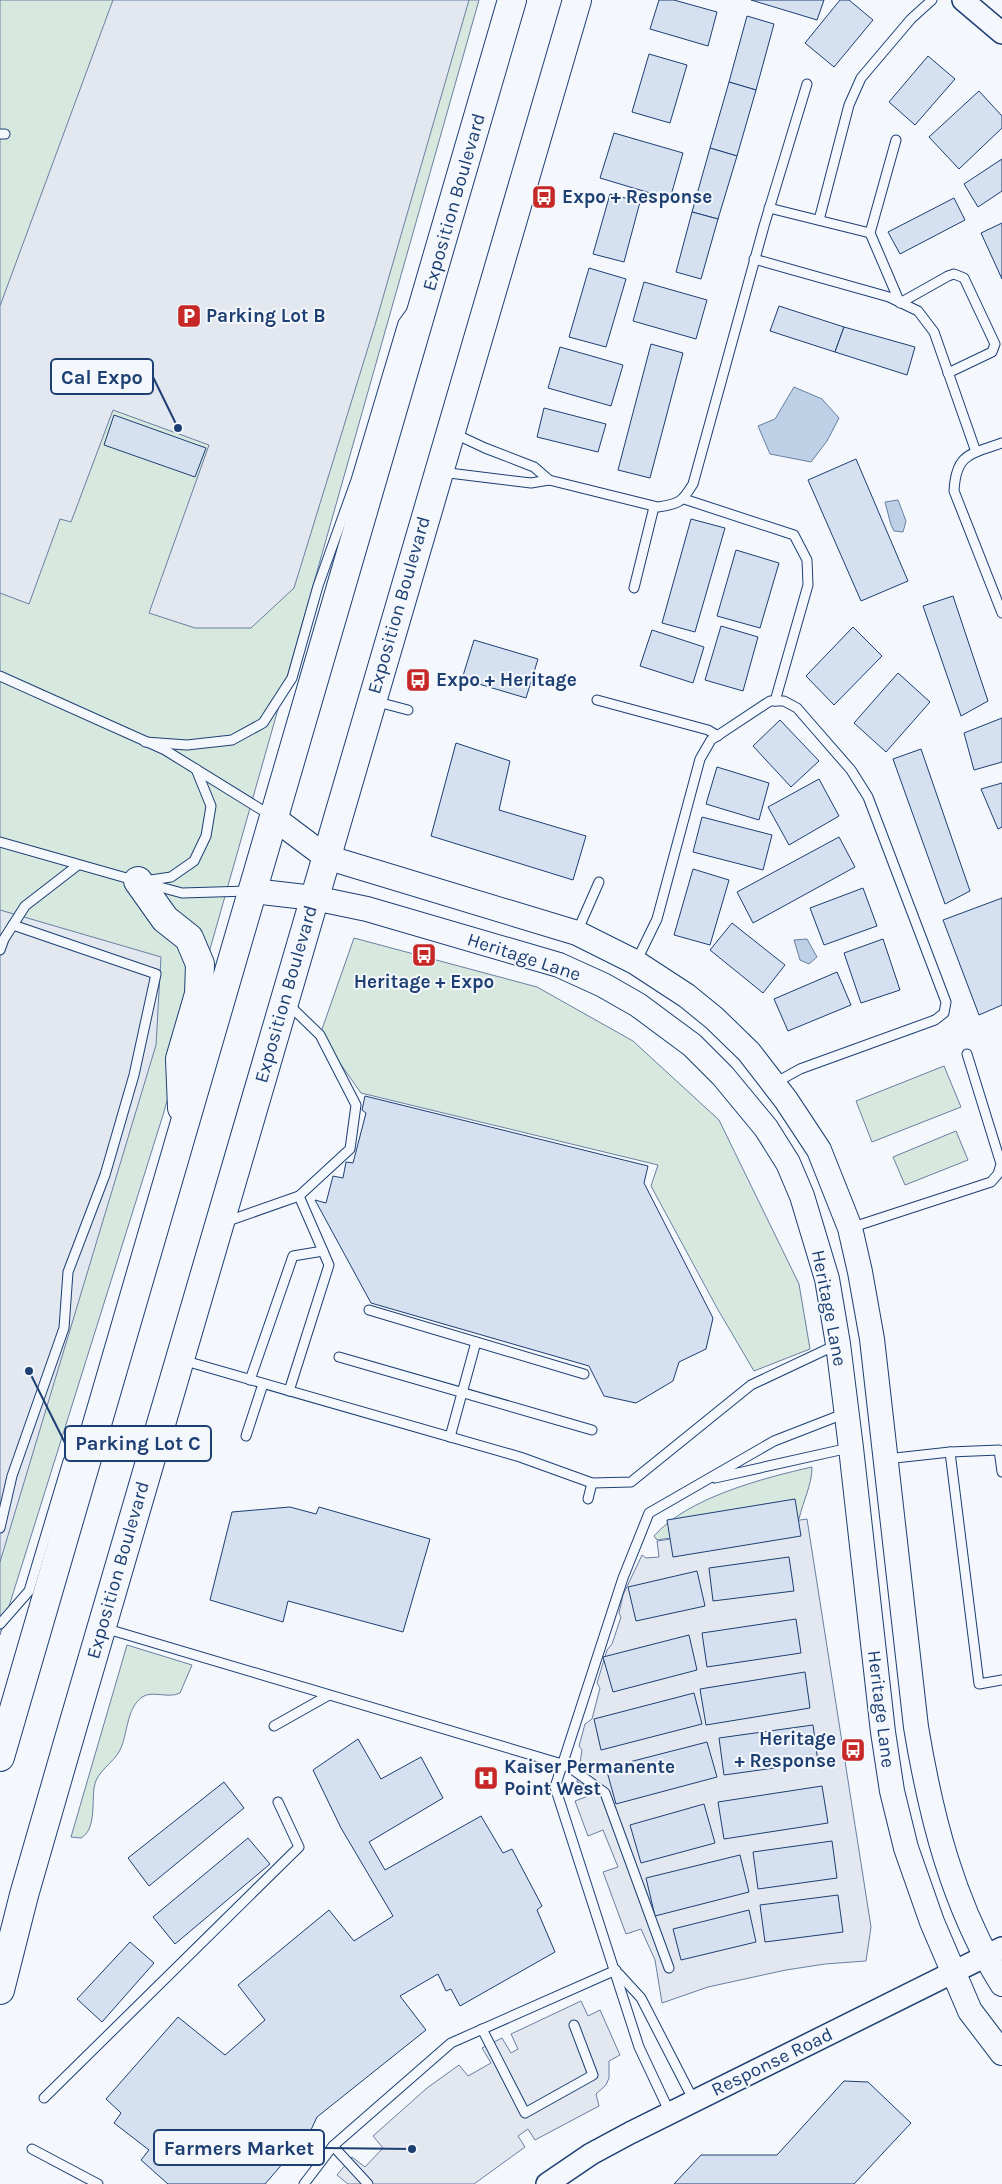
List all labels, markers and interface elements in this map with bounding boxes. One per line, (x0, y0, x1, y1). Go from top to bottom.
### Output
street label: Exposition Boulevard (418, 111, 490, 293)
bus stop icon: Expo + Response (531, 184, 557, 210)
place label: Expo + Response (562, 186, 712, 208)
parking icon: Parking Lot B (176, 303, 202, 329)
place label: Parking Lot B (206, 305, 326, 327)
callout: Cal Expo (51, 359, 153, 394)
text: Cal Expo (61, 366, 143, 389)
street label: Exposition Boulevard (363, 514, 435, 696)
bus stop icon: Expo + Heritage (405, 667, 431, 693)
place label: Expo + Heritage (436, 669, 577, 691)
street label: Exposition Boulevard (250, 903, 322, 1085)
street label: Heritage Lane (464, 928, 584, 986)
bus stop icon: Heritage + Expo (411, 942, 437, 968)
place label: Heritage + Expo (354, 971, 494, 993)
street label: Heritage Lane (807, 1248, 851, 1368)
callout: Parking Lot C (65, 1426, 211, 1461)
text: Parking Lot C (75, 1432, 201, 1455)
street label: Exposition Boulevard (82, 1479, 154, 1661)
street label: Heritage Lane (863, 1649, 899, 1769)
place label: Heritage + Response (734, 1728, 836, 1772)
bus stop icon: Heritage + Response (840, 1737, 866, 1763)
place label: Kaiser Permanente Point West (504, 1756, 675, 1800)
hospital icon: Kaiser Permanente Point West (473, 1765, 499, 1791)
street label: Response Road (708, 2023, 836, 2101)
callout: Farmers Market (154, 2130, 324, 2165)
text: Farmers Market (164, 2137, 314, 2160)

